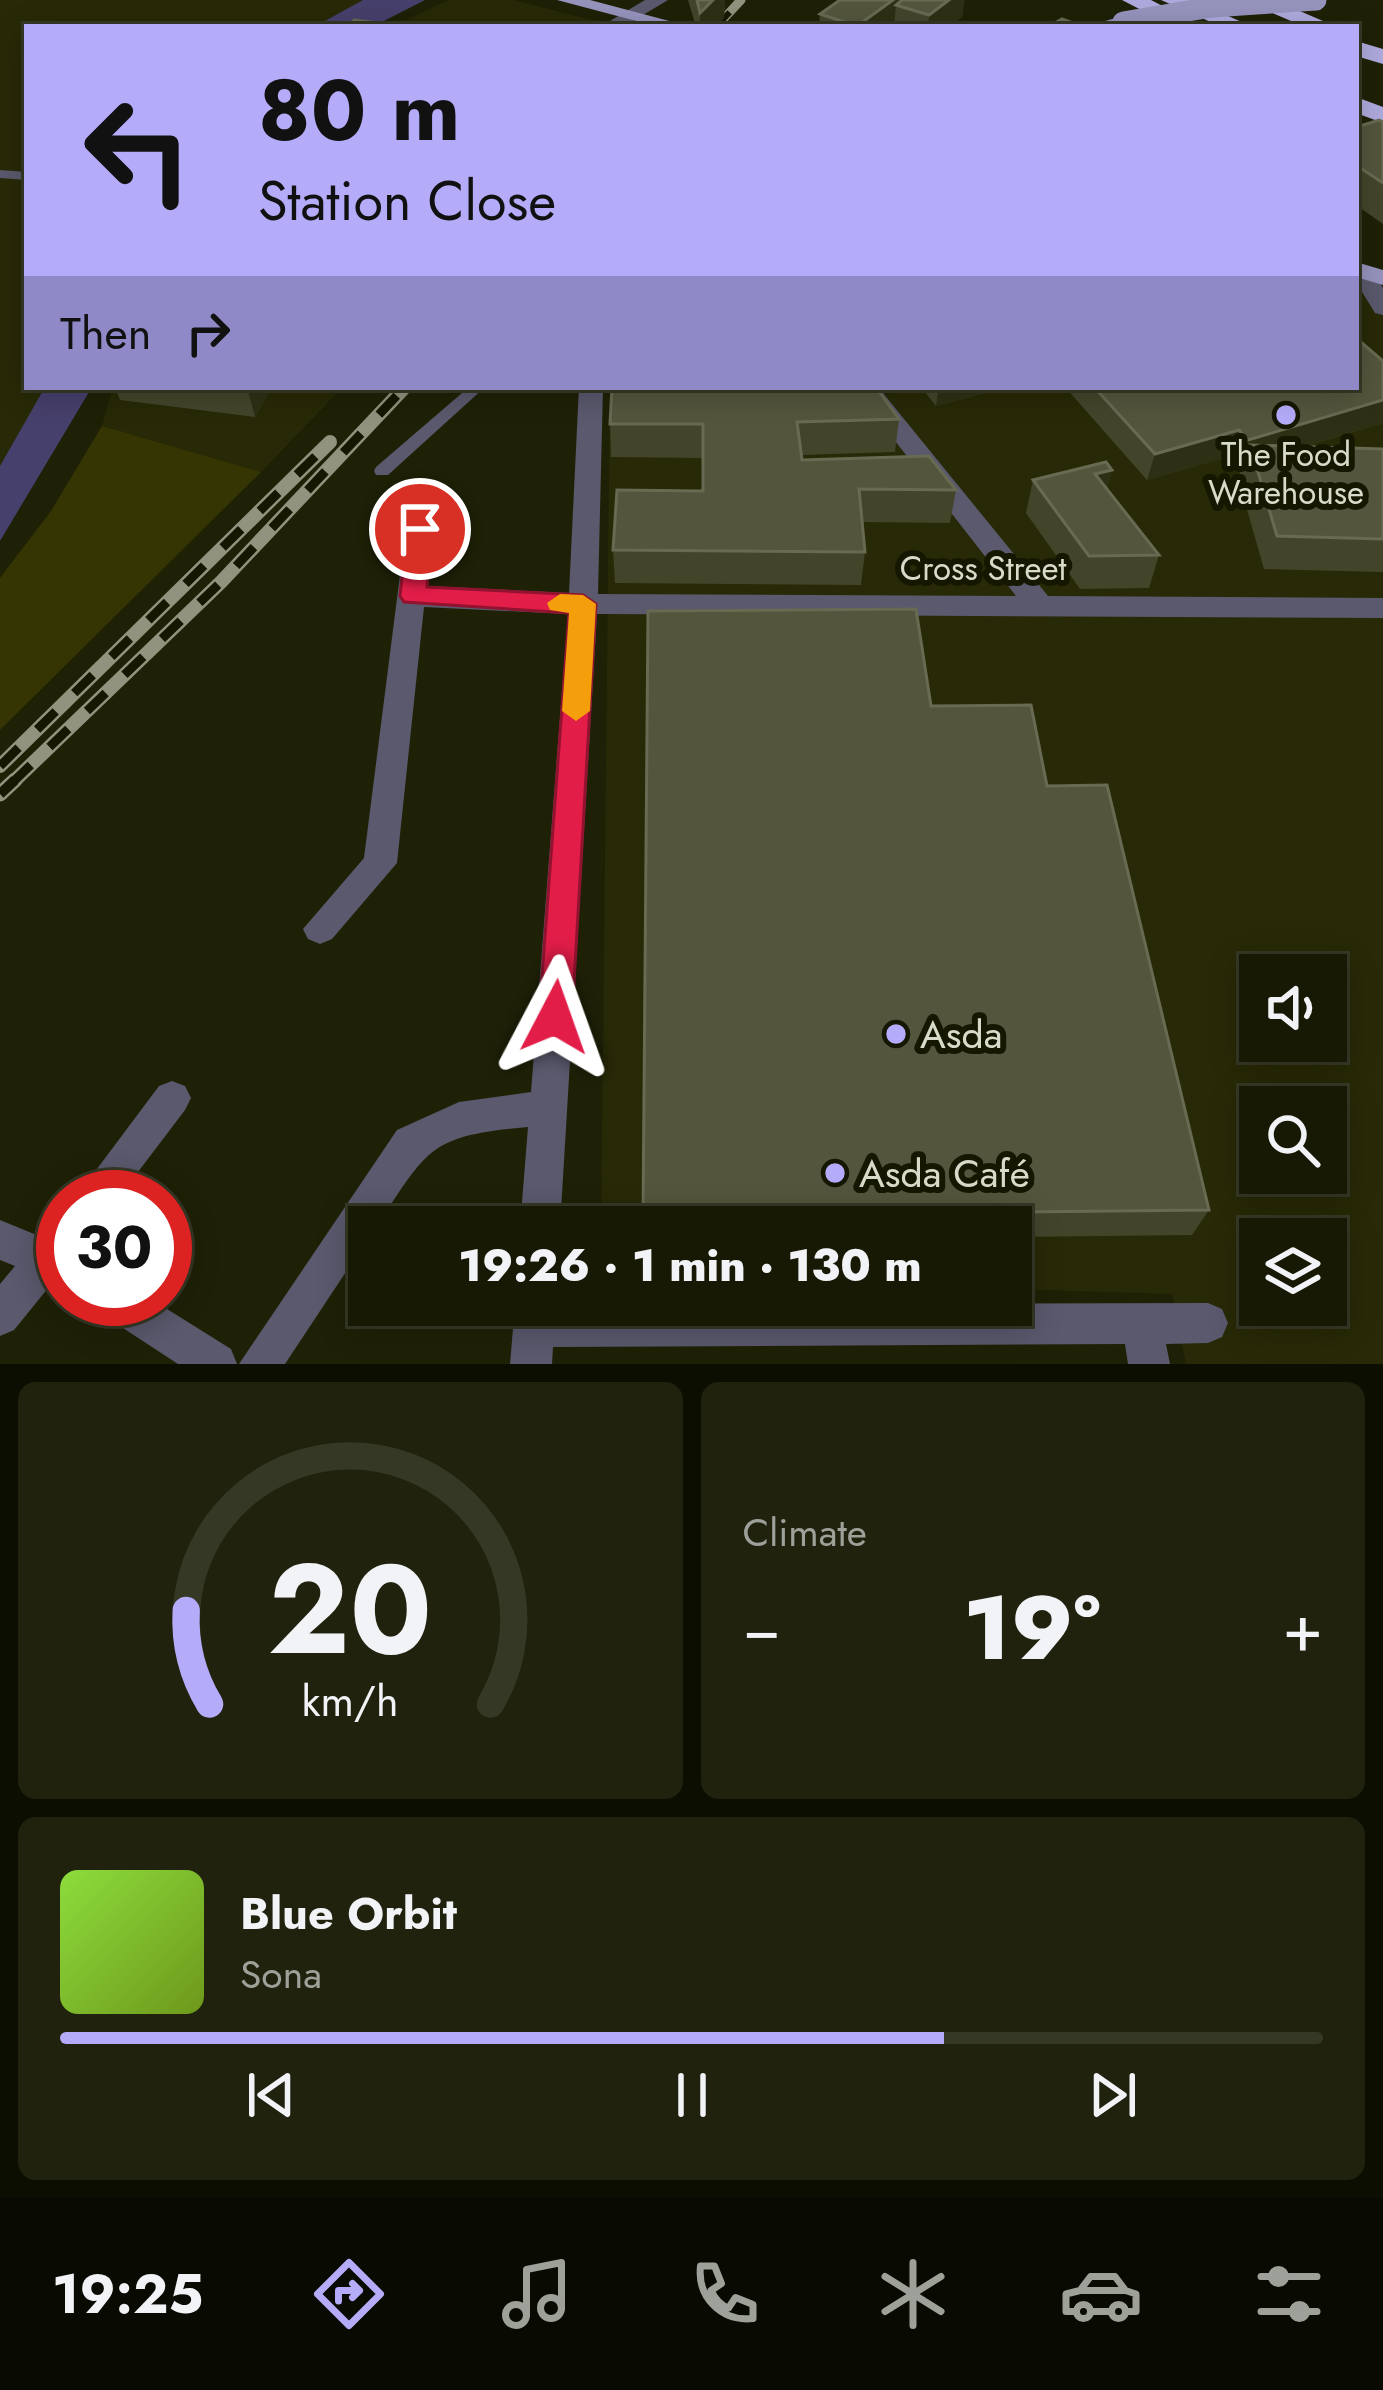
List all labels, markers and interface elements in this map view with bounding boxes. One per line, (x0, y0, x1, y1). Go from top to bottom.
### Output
text: 80 m (258, 50, 460, 172)
icon: left (60, 72, 216, 228)
text: Station Close (258, 162, 556, 240)
icon: right (175, 300, 241, 366)
text: Then (60, 301, 151, 366)
marker: The Food Warehouse (1273, 402, 1299, 428)
place label: The Food Warehouse (1208, 431, 1364, 516)
pin (369, 478, 471, 580)
icon: arrive (387, 496, 453, 562)
street label: Cross Street (900, 545, 1066, 592)
position arrow (492, 954, 618, 1080)
map controls (1239, 954, 1347, 1326)
button: sound (1239, 954, 1347, 1062)
place label: Asda (920, 1006, 1002, 1063)
marker: Asda (883, 1021, 909, 1047)
button: search (1239, 1086, 1347, 1194)
place label: Asda Café (859, 1145, 1030, 1202)
marker: Asda Café (822, 1160, 848, 1186)
speed limit sign: 30 (36, 1170, 192, 1326)
button: layers (1239, 1218, 1347, 1326)
text: 19:26 · 1 min · 130 m (458, 1233, 922, 1298)
text: Climate (743, 1504, 867, 1561)
text: 20 (268, 1519, 432, 1700)
text: 19° (963, 1563, 1101, 1693)
text: − (743, 1580, 781, 1676)
text: + (1282, 1580, 1323, 1676)
text: km/h (302, 1669, 399, 1731)
text: Blue Orbit (240, 1881, 457, 1946)
text: Sona (240, 1946, 322, 2003)
icon: previous (238, 2062, 304, 2128)
icon: pause (659, 2062, 725, 2128)
icon: next (1080, 2062, 1146, 2128)
icon: directions (307, 2252, 391, 2336)
icon: music (495, 2252, 579, 2336)
icon: phone (683, 2252, 767, 2336)
icon: climate (871, 2252, 955, 2336)
icon: car (1059, 2252, 1143, 2336)
icon: filters (1247, 2252, 1331, 2336)
text: 19:25 (52, 2255, 203, 2333)

